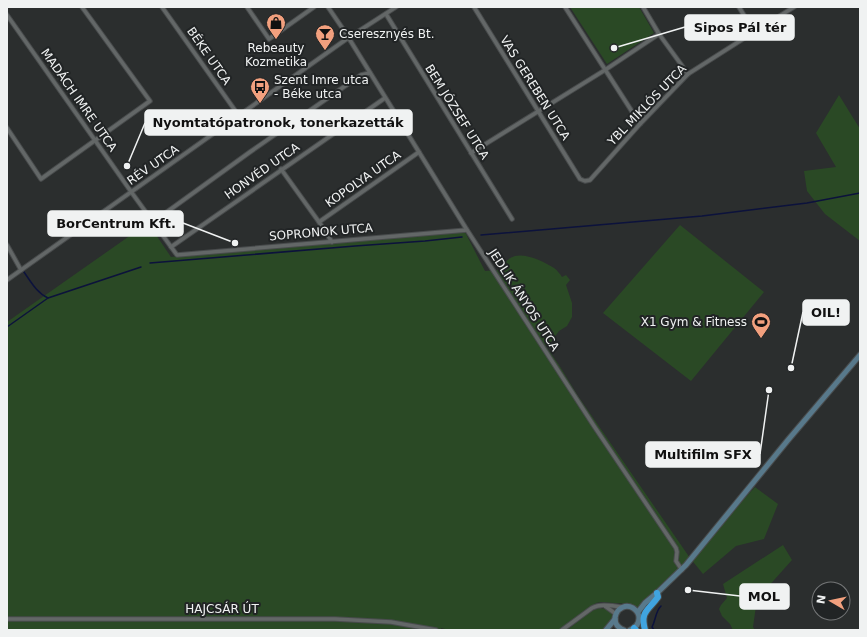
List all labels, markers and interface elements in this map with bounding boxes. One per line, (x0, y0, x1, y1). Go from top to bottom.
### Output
shop icon: Rebeauty Kozmetika (265, 12, 287, 40)
callout: Sipos Pál tér (685, 15, 794, 40)
text: Sipos Pál tér (694, 20, 787, 35)
bar icon: Cseresznyés Bt. (314, 23, 336, 51)
street label: BÉKE UTCA (184, 24, 235, 88)
place label: Cseresznyés Bt. (339, 27, 435, 41)
street label: VAS GEREBEN UTCA (497, 33, 573, 143)
place label: Rebeauty Kozmetika (245, 41, 307, 69)
street label: MADÁCH IMRE UTCA (38, 45, 121, 155)
street label: YBL MIKLÓS UTCA (603, 60, 690, 149)
street label: BEM JÓZSEF UTCA (422, 61, 493, 163)
place label: Szent Imre utca - Béke utca (274, 73, 369, 101)
bus stop icon: Szent Imre utca - Béke utca (249, 76, 271, 104)
callout: Nyomtatópatronok, tonerkazetták (145, 110, 412, 135)
text: Nyomtatópatronok, tonerkazetták (152, 115, 404, 130)
street label: HONVÉD UTCA (221, 139, 303, 202)
street label: RÉV UTCA (124, 141, 182, 188)
street label: KOPOLYA UTCA (323, 147, 404, 210)
callout: BorCentrum Kft. (48, 211, 183, 236)
text: BorCentrum Kft. (56, 216, 176, 231)
street label: SOPRONOK UTCA (268, 220, 374, 244)
street label: JEDLIK ÁNYOS UTCA (485, 245, 564, 354)
callout: OIL! (803, 300, 849, 325)
text: OIL! (811, 305, 841, 320)
sports icon: X1 Gym & Fitness (750, 311, 772, 339)
place label: X1 Gym & Fitness (641, 315, 747, 329)
callout: Multifilm SFX (646, 442, 760, 467)
text: Multifilm SFX (654, 447, 752, 462)
north arrow (811, 581, 851, 621)
callout: MOL (740, 584, 789, 609)
text: MOL (748, 589, 780, 604)
text: N (814, 594, 829, 605)
street label: HAJCSÁR ÚT (185, 601, 259, 616)

